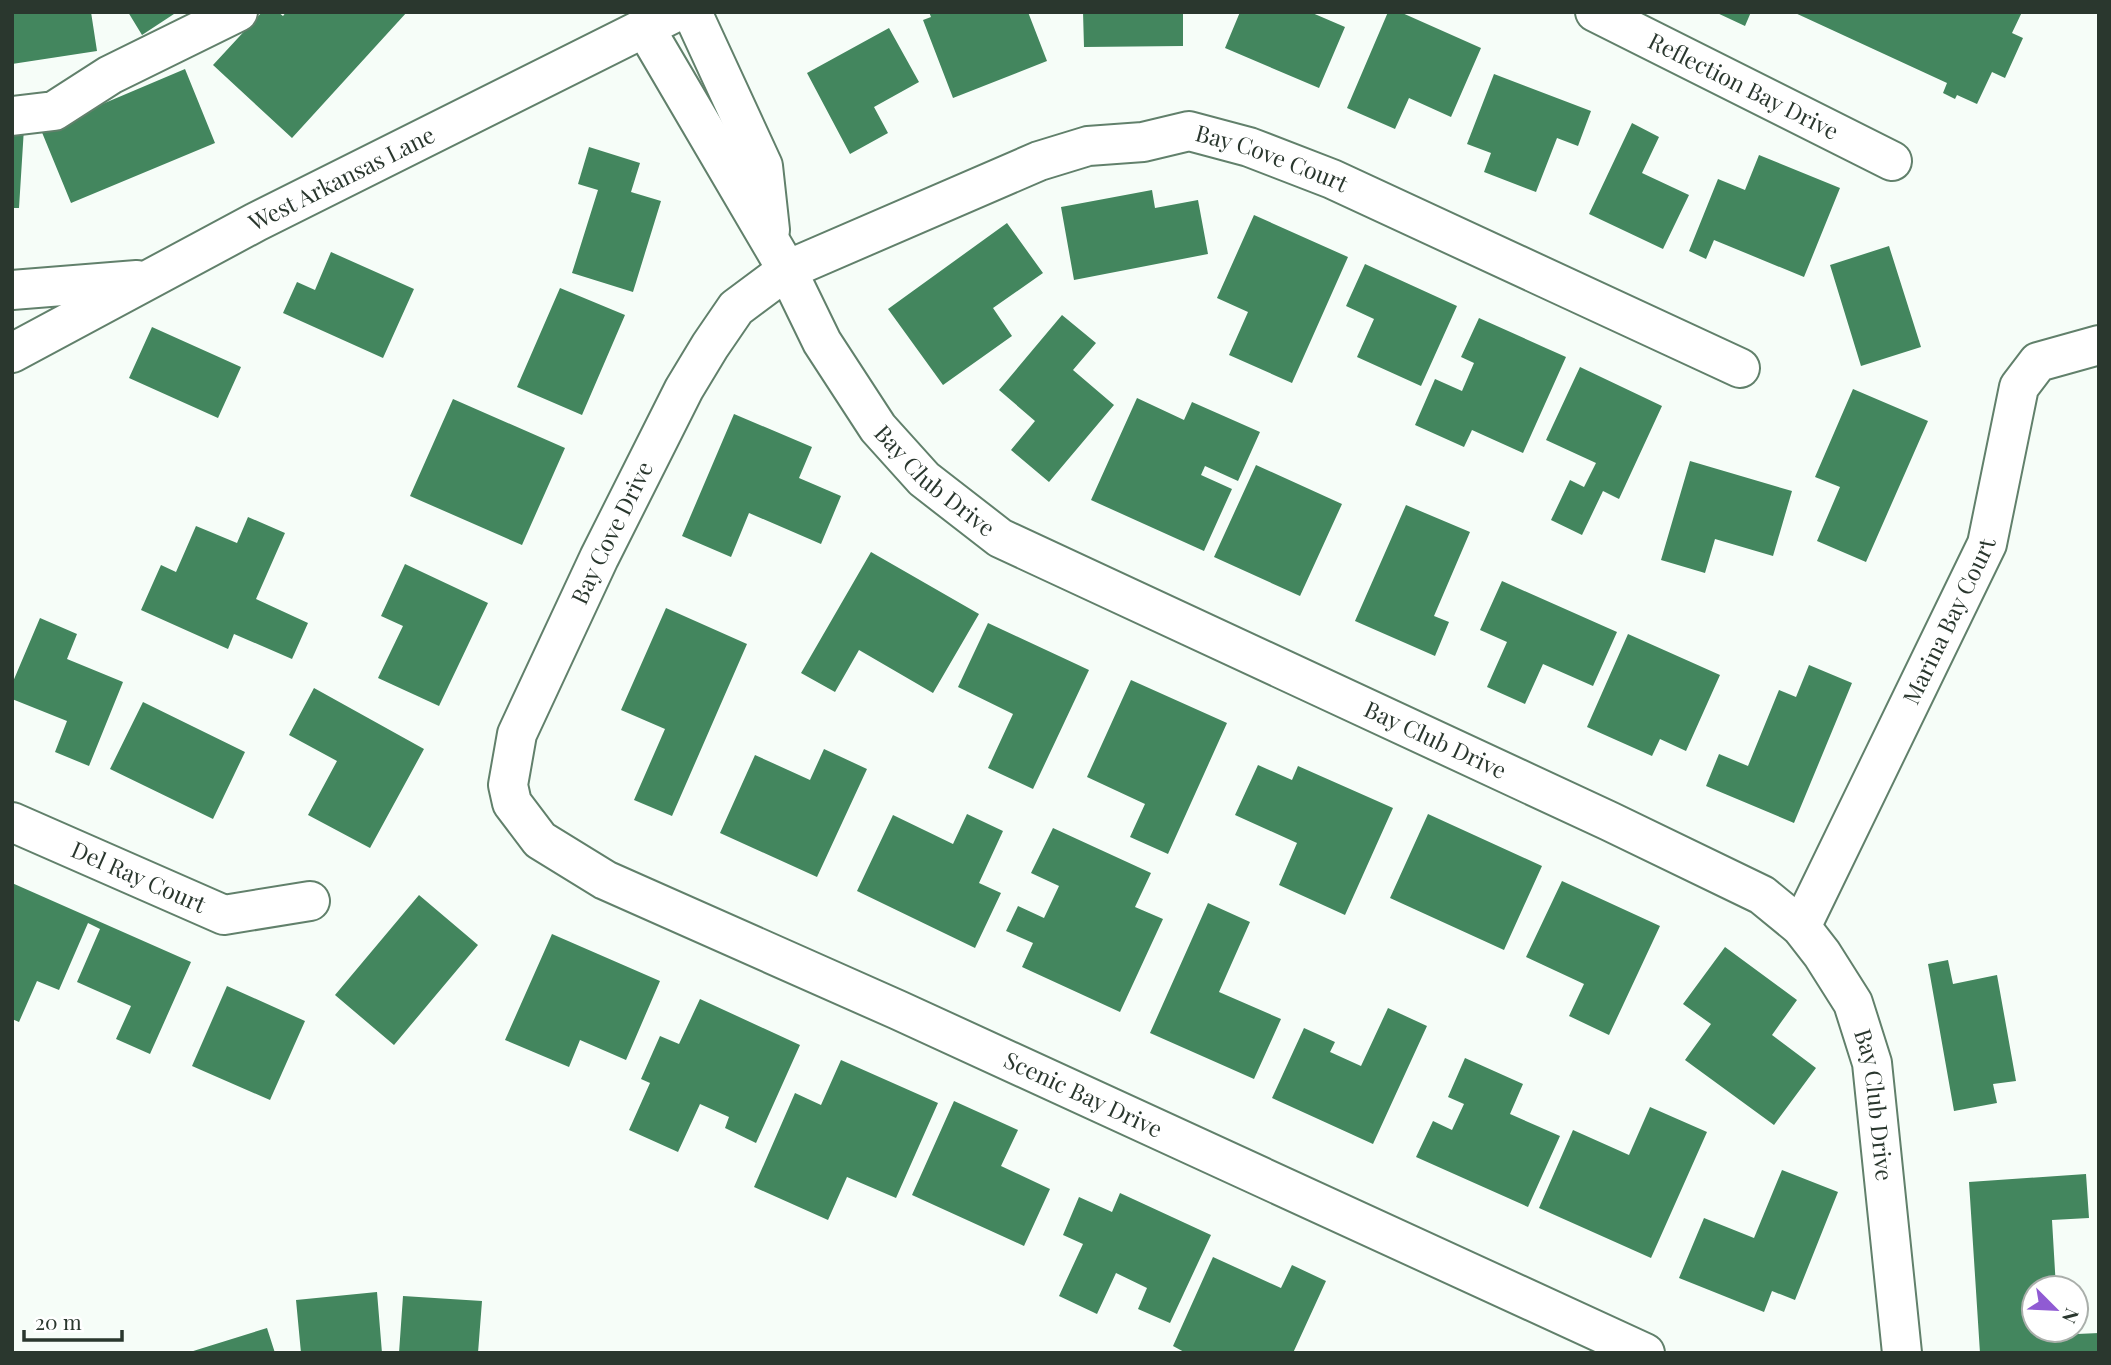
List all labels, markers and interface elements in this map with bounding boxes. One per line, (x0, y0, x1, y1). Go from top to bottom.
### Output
street label: Reflection Bay Drive (1644, 24, 1844, 146)
street label: Bay Cove Court (1193, 116, 1354, 199)
street label: West Arkansas Lane (242, 118, 439, 238)
street label: Bay Club Drive (868, 417, 1002, 543)
street label: Bay Cove Drive (563, 456, 659, 609)
street label: Marina Bay Court (1895, 535, 2002, 709)
street label: Bay Club Drive (1360, 693, 1512, 785)
street label: Del Ray Court (67, 833, 212, 919)
street label: Bay Club Drive (1848, 1025, 1901, 1182)
street label: Scenic Bay Drive (999, 1043, 1168, 1144)
north arrow (2020, 1274, 2090, 1344)
scale bar (24, 1298, 122, 1342)
text: N (2057, 1305, 2086, 1328)
text: 20 m (35, 1307, 82, 1335)

